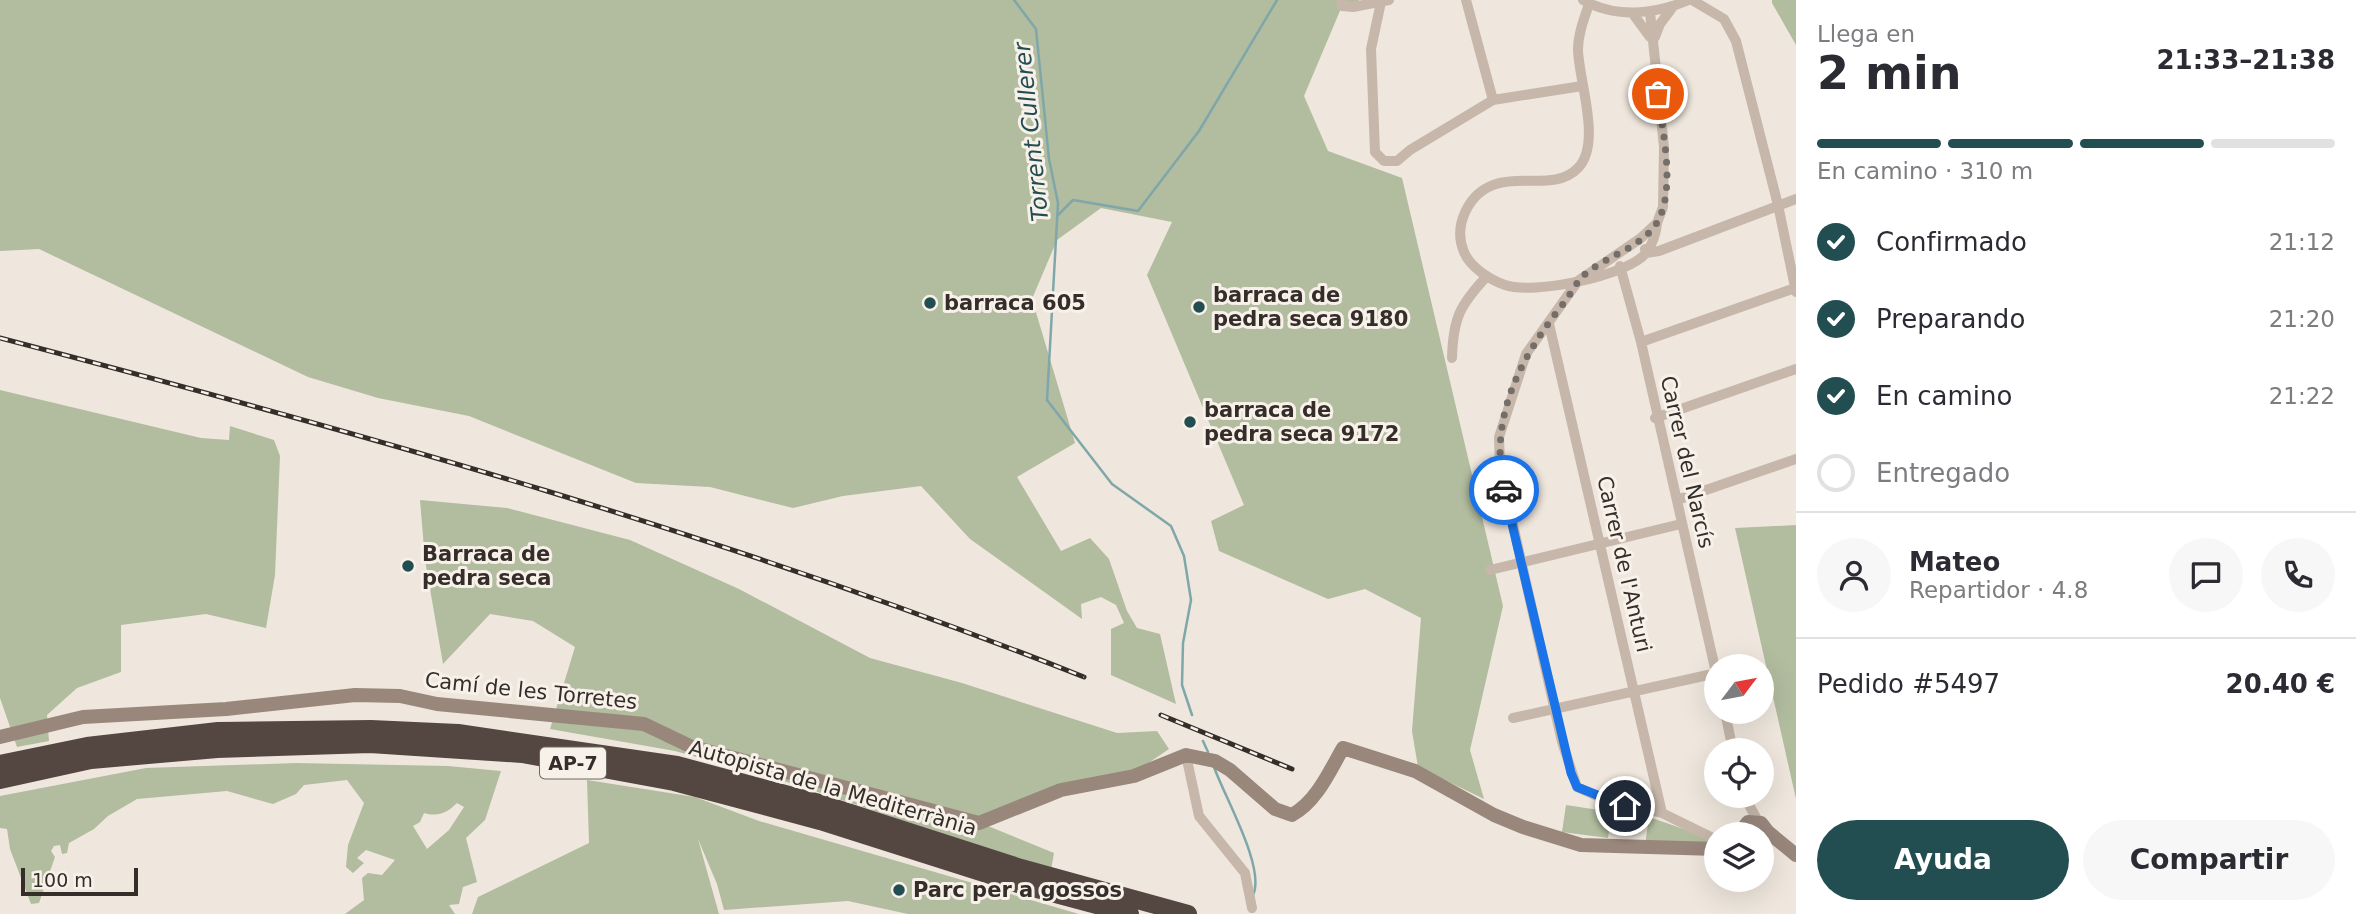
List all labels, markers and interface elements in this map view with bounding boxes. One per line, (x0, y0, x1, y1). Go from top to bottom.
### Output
text: Llega en (1817, 21, 1915, 47)
water label: Torrent Cullerer (1009, 40, 1053, 223)
text: 21:33–21:38 (2156, 45, 2335, 75)
text: 2 min (1817, 46, 1961, 100)
pin (1628, 64, 1688, 124)
icon: bag (1639, 75, 1677, 113)
text: En camino · 310 m (1817, 158, 2033, 184)
icon: check (1817, 223, 1855, 261)
text: Confirmado (1876, 227, 2027, 257)
text: 21:12 (2269, 229, 2335, 255)
place label: barraca de pedra seca 9180 (1213, 283, 1408, 331)
place label: barraca 605 (944, 291, 1086, 315)
marker: barraca 605 (922, 295, 938, 311)
marker: barraca de pedra seca 9180 (1191, 299, 1207, 315)
icon: check (1817, 300, 1855, 338)
text: Preparando (1876, 304, 2025, 334)
text: 21:20 (2269, 306, 2335, 332)
street label: Carrer del Narcís (1656, 374, 1718, 550)
icon: check (1817, 377, 1855, 415)
text: En camino (1876, 381, 2012, 411)
text: 21:22 (2269, 383, 2335, 409)
place label: barraca de pedra seca 9172 (1204, 398, 1399, 446)
marker: barraca de pedra seca 9172 (1182, 414, 1198, 430)
courier (1469, 455, 1539, 525)
text: Entregado (1876, 458, 2010, 488)
icon: car (1485, 471, 1523, 509)
street label: Carrer de l'Anturi (1592, 473, 1656, 655)
button: person (1817, 538, 1891, 612)
button: chat (2169, 538, 2243, 612)
button: phone (2261, 538, 2335, 612)
place label: Barraca de pedra seca (422, 542, 552, 590)
text: Mateo (1909, 547, 2000, 577)
marker: Barraca de pedra seca (400, 558, 416, 574)
text: Repartidor · 4.8 (1909, 577, 2088, 603)
north arrow (1704, 654, 1774, 724)
map controls (1704, 654, 1774, 892)
street label: Camí de les Torretes (424, 668, 638, 714)
text: Pedido #5497 (1817, 669, 2000, 699)
text: 20.40 € (2226, 669, 2335, 699)
street label: Autopista de la Mediterrània (686, 735, 980, 841)
button: locate (1704, 738, 1774, 808)
road number: AP-7 (540, 748, 606, 778)
pin (1595, 776, 1655, 836)
icon: home (1606, 787, 1644, 825)
button: Ayuda (1817, 820, 2069, 900)
button: Compartir (2083, 820, 2335, 900)
button: layers (1704, 822, 1774, 892)
scale bar (21, 865, 138, 897)
text: 100 m (32, 869, 93, 891)
place label: Parc per a gossos (913, 878, 1122, 902)
marker: Parc per a gossos (891, 882, 907, 898)

